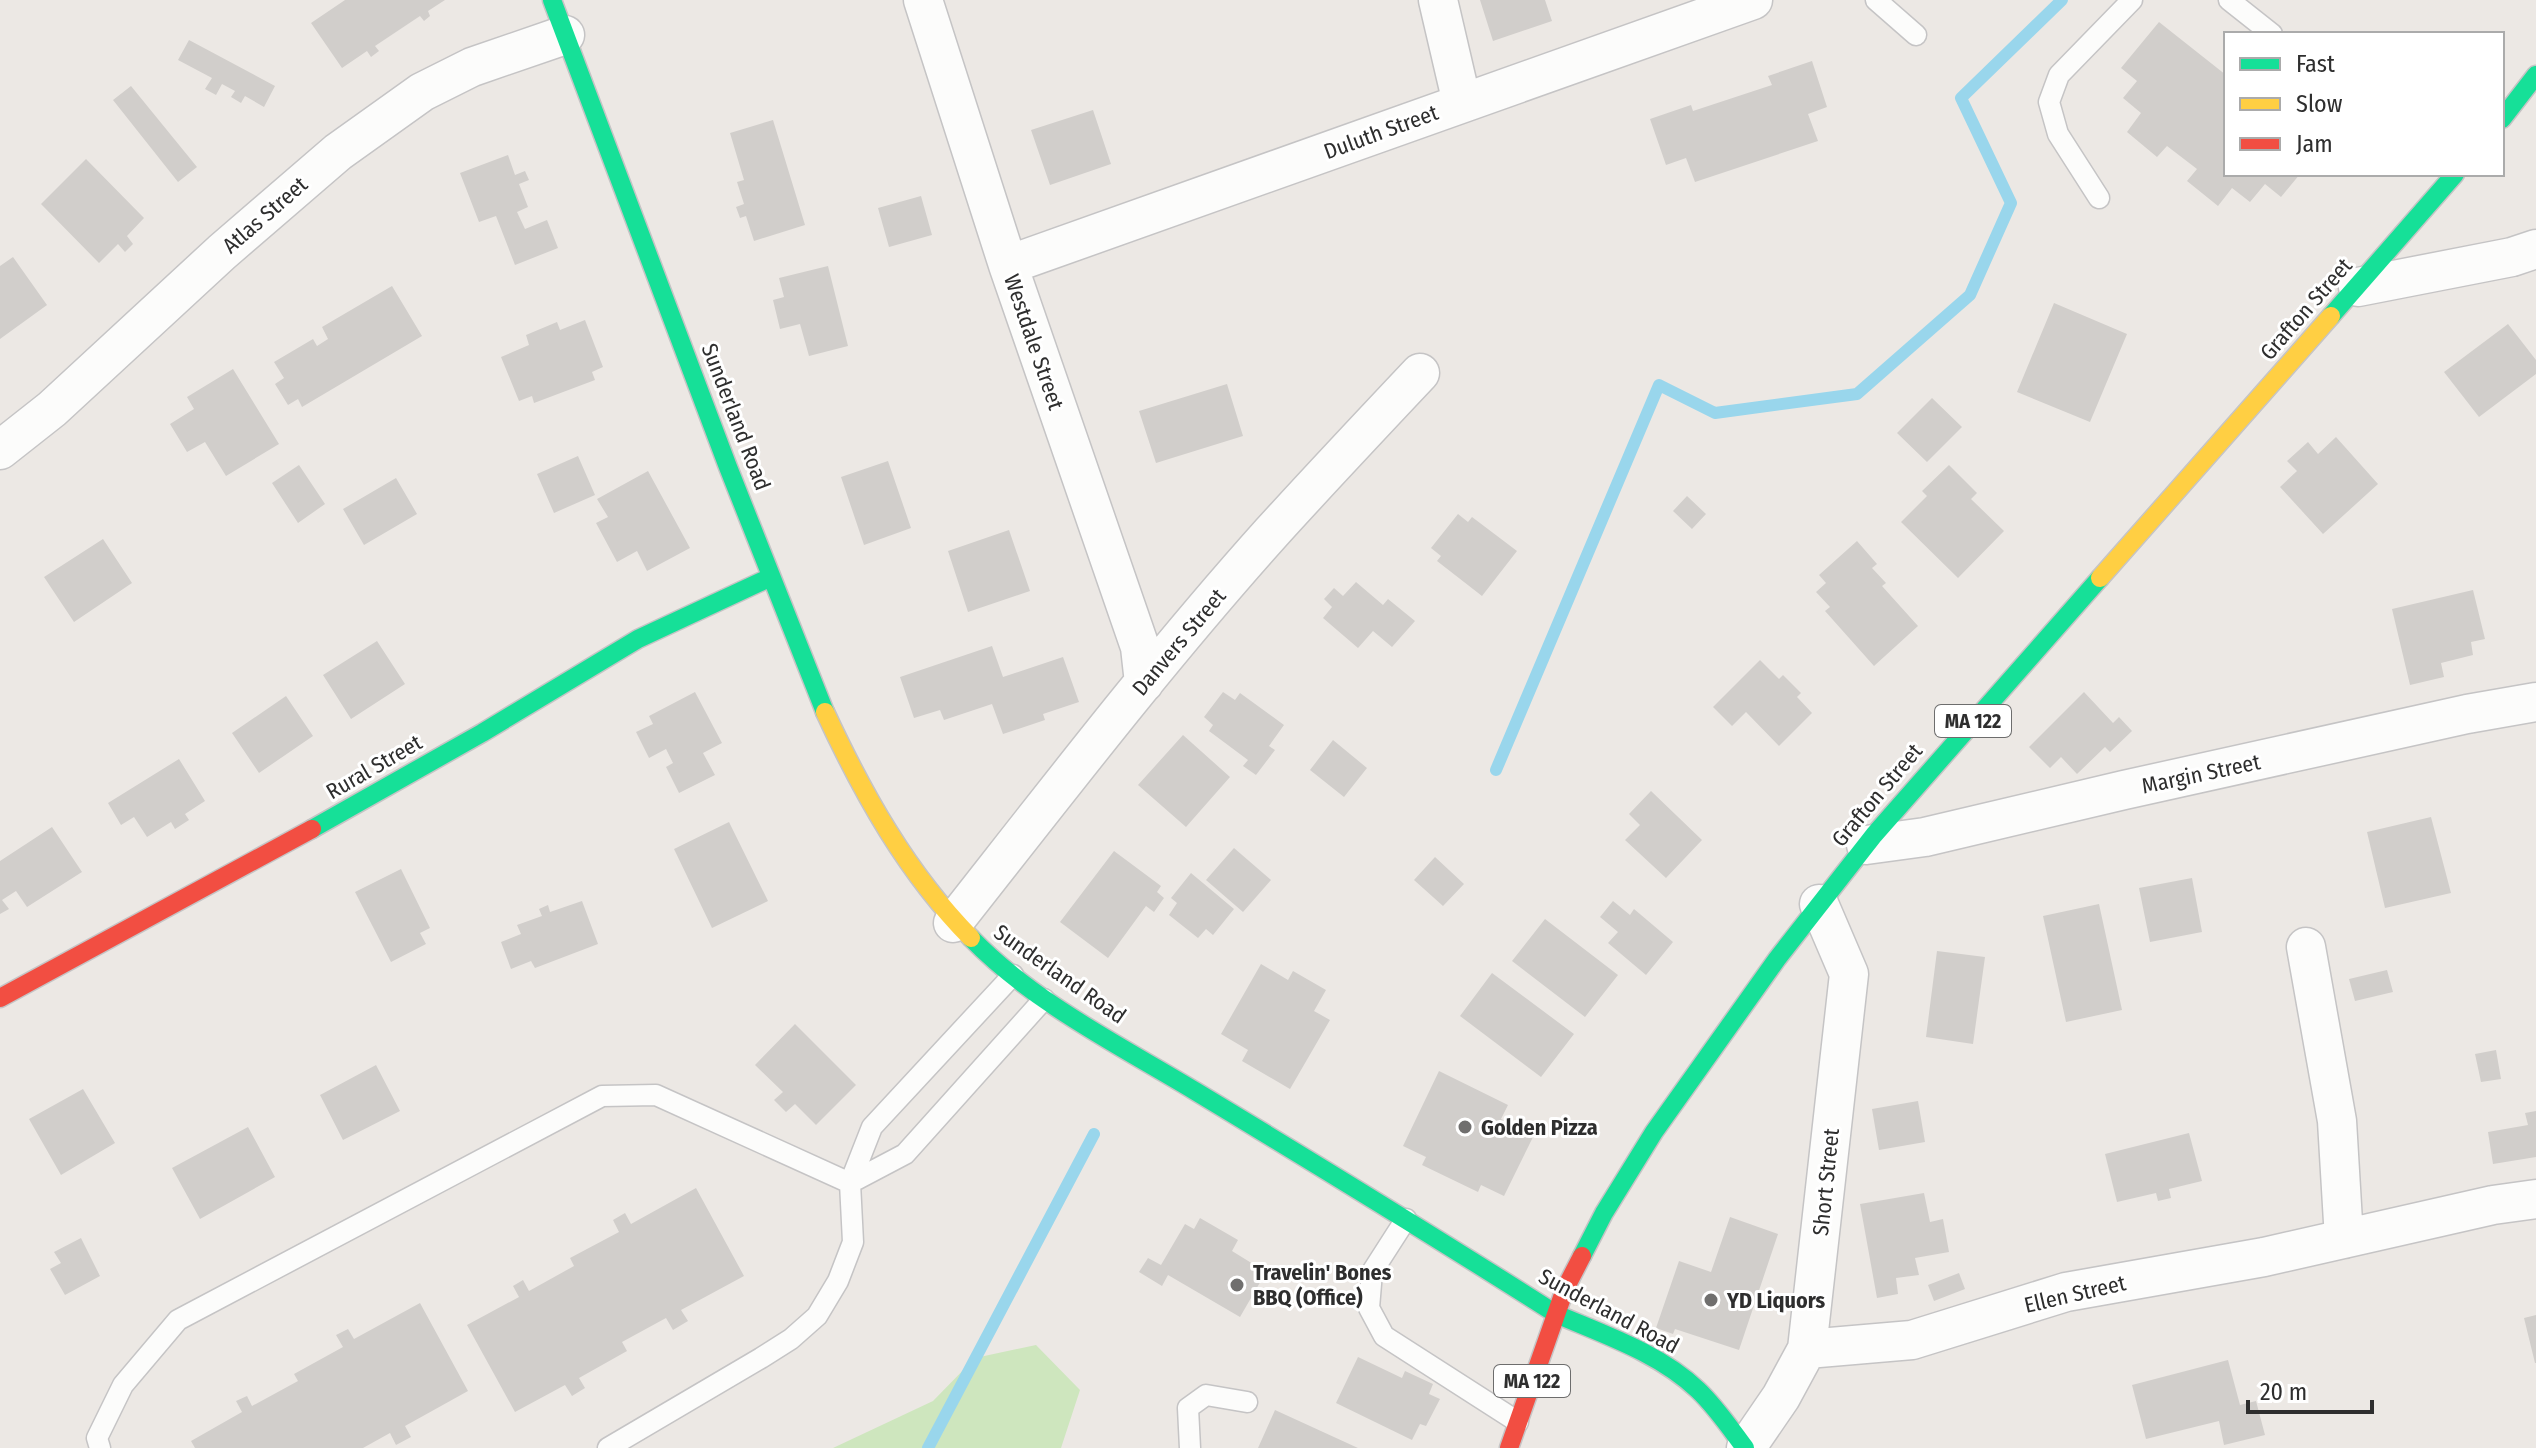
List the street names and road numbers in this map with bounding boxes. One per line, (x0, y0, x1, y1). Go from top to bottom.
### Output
street label: Duluth Street (1320, 99, 1443, 165)
street label: Atlas Street (217, 170, 314, 259)
street label: Grafton Street (2254, 252, 2358, 366)
street label: Westdale Street (998, 271, 1070, 414)
street label: Sunderland Road (696, 340, 776, 494)
street label: Danvers Street (1126, 582, 1232, 701)
road number: MA 122 (1935, 705, 2011, 737)
street label: Rural Street (321, 728, 427, 805)
street label: Grafton Street (1826, 737, 1928, 852)
street label: Margin Street (2139, 748, 2264, 800)
street label: Sunderland Road (989, 918, 1131, 1030)
street label: Short Street (1807, 1126, 1845, 1237)
street label: Sunderland Road (1534, 1263, 1684, 1359)
street label: Ellen Street (2022, 1269, 2129, 1319)
road number: MA 122 (1494, 1365, 1570, 1397)

